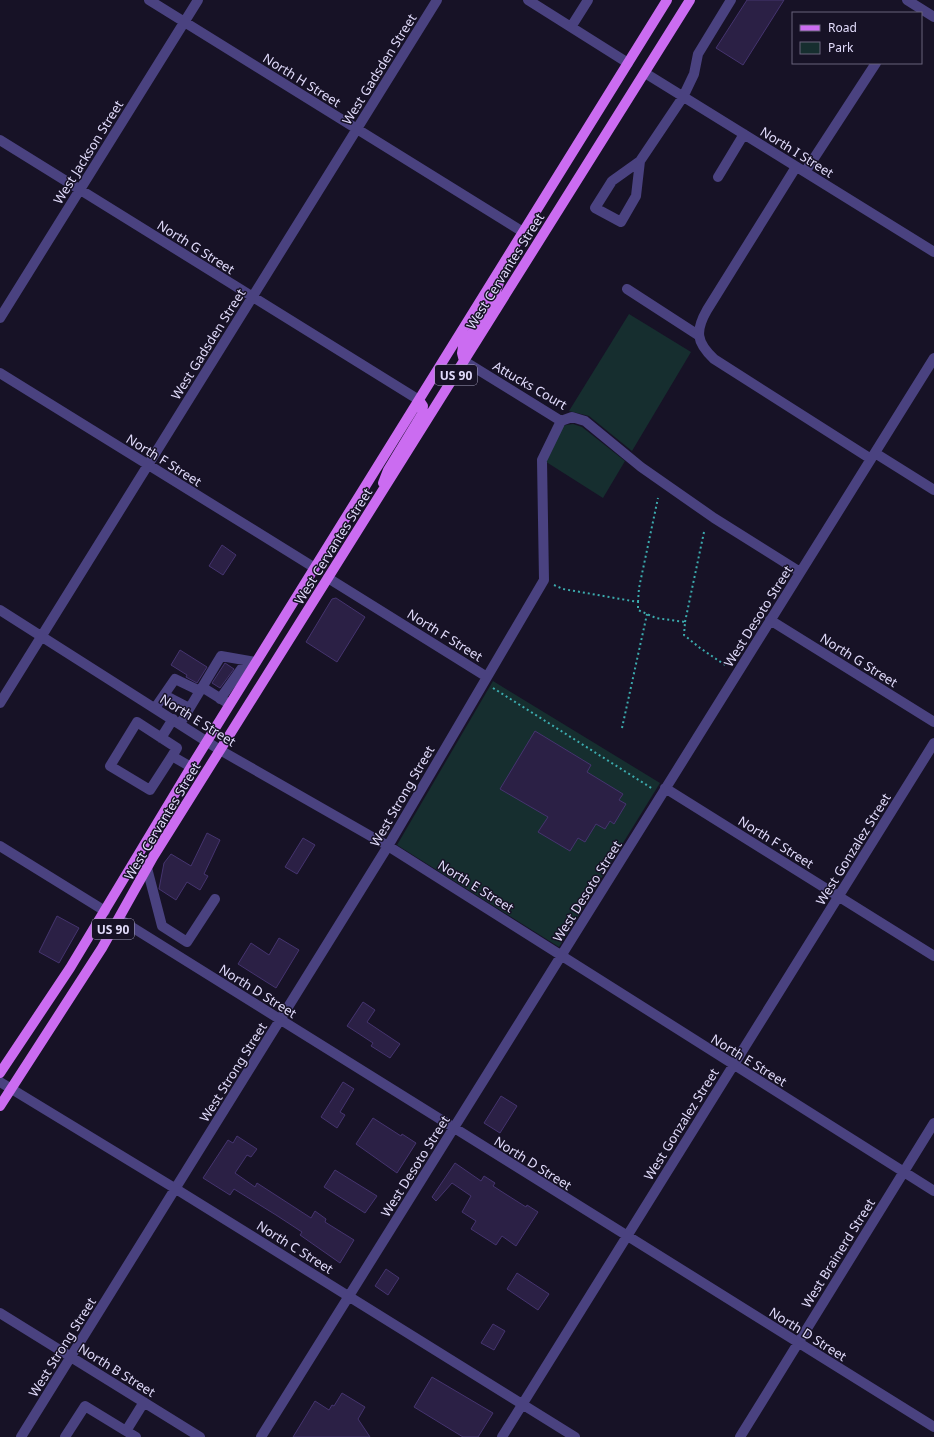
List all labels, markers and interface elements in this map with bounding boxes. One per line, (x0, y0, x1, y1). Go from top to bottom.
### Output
street label: West Gadsden Street (338, 10, 421, 128)
legend (792, 12, 922, 64)
text: Road (828, 19, 857, 36)
text: Park (828, 39, 854, 56)
street label: North H Street (260, 49, 345, 111)
street label: West Jackson Street (49, 96, 127, 207)
street label: North I Street (757, 122, 837, 182)
street label: West Cervantes Street (462, 209, 548, 333)
street label: North G Street (154, 216, 238, 278)
street label: West Gadsden Street (167, 285, 250, 403)
street label: Attucks Court (490, 357, 571, 414)
road number: US 90 (435, 365, 477, 385)
street label: North F Street (123, 430, 205, 490)
street label: West Cervantes Street (290, 484, 376, 608)
street label: West Desoto Street (719, 562, 797, 670)
street label: North F Street (404, 605, 486, 665)
street label: North G Street (817, 629, 901, 691)
street label: North E Street (157, 690, 240, 751)
street label: West Strong Street (366, 742, 438, 850)
street label: West Cervantes Street (120, 759, 204, 883)
street label: West Gonzalez Street (811, 789, 895, 908)
street label: North F Street (735, 812, 817, 872)
street label: West Desoto Street (548, 837, 626, 945)
street label: North E Street (435, 856, 518, 917)
road number: US 90 (92, 919, 134, 939)
street label: North D Street (216, 960, 301, 1022)
street label: West Strong Street (195, 1019, 271, 1125)
street label: North E Street (708, 1030, 791, 1091)
street label: West Gonzalez Street (639, 1064, 723, 1183)
street label: West Desoto Street (376, 1112, 454, 1220)
street label: North D Street (491, 1132, 576, 1194)
street label: West Brainerd Street (797, 1195, 879, 1311)
street label: North C Street (253, 1216, 337, 1278)
street label: West Strong Street (24, 1294, 100, 1400)
street label: North D Street (766, 1303, 851, 1365)
street label: North B Street (75, 1339, 159, 1401)

